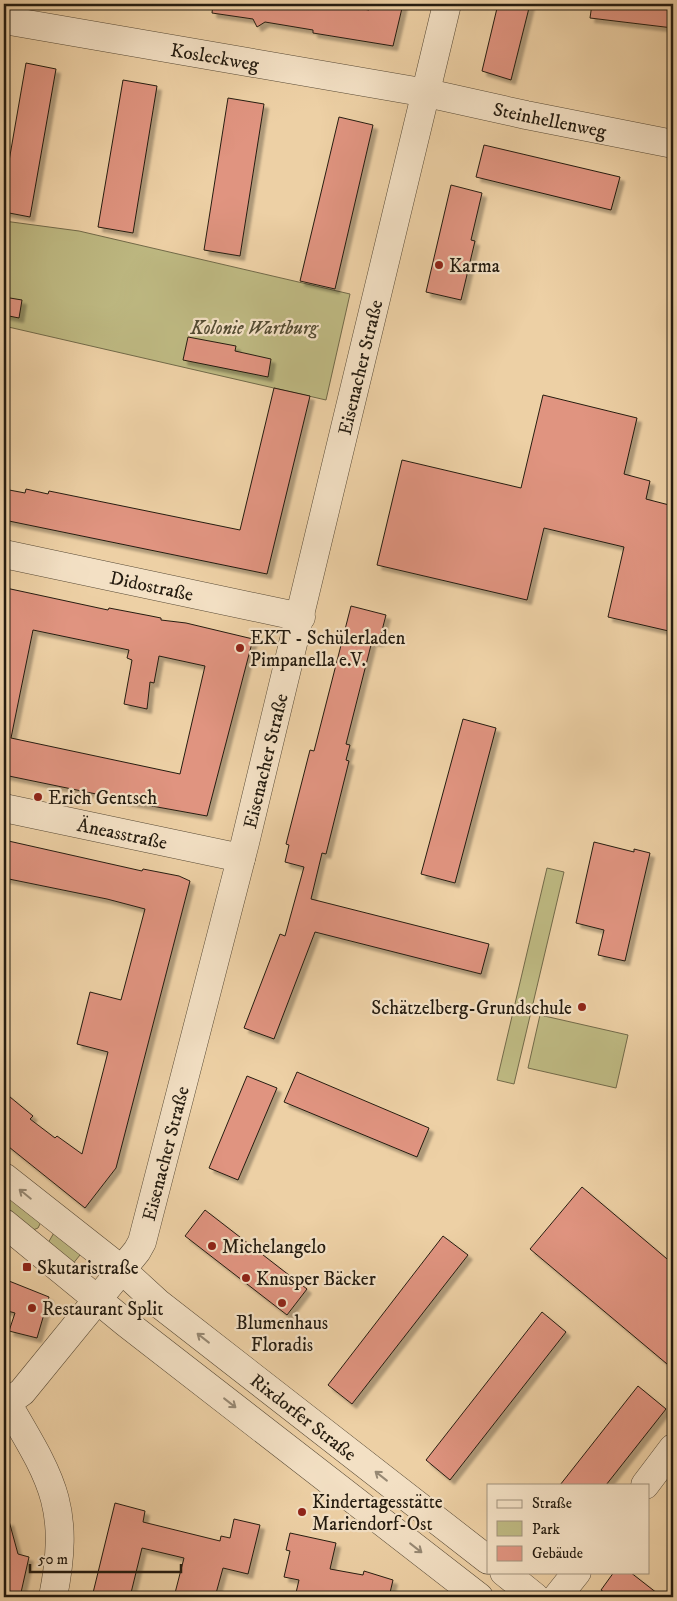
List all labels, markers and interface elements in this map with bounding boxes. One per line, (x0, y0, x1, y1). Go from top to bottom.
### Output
street label: Kosleckweg (169, 39, 261, 77)
street label: Steinhellenweg (491, 98, 609, 144)
place label: Karma (449, 255, 500, 278)
marker: Karma (433, 259, 445, 271)
street label: Eisenacher Straße (334, 297, 388, 437)
park label: Kolonie Wartburg (189, 317, 319, 340)
street label: Didostraße (108, 567, 195, 607)
place label: EKT - Schülerladen Pimpanella e.V. (250, 627, 406, 672)
marker: EKT - Schülerladen Pimpanella e.V. (234, 642, 246, 654)
street label: Eisenacher Straße (239, 691, 294, 831)
place label: Erich Gentsch (48, 787, 157, 810)
marker: Erich Gentsch (32, 791, 44, 803)
street label: Äneasstraße (75, 813, 169, 855)
place label: Schätzelberg-Grundschule (371, 997, 572, 1020)
marker: Schätzelberg-Grundschule (576, 1001, 588, 1013)
street label: Eisenacher Straße (138, 1084, 195, 1224)
one-way arrow (19, 1189, 32, 1200)
place label: Michelangelo (222, 1236, 326, 1259)
marker: Michelangelo (206, 1240, 218, 1252)
place label: Skutaristraße (37, 1257, 139, 1280)
marker: Skutaristraße (21, 1261, 33, 1273)
place label: Knusper Bäcker (256, 1268, 376, 1291)
marker: Knusper Bäcker (240, 1272, 252, 1284)
marker: Blumenhaus Floradis (276, 1297, 288, 1309)
place label: Restaurant Split (42, 1298, 163, 1321)
marker: Restaurant Split (26, 1302, 38, 1314)
place label: Blumenhaus Floradis (236, 1312, 328, 1357)
one-way arrow (197, 1332, 210, 1343)
street label: Rixdorfer Straße (245, 1369, 361, 1466)
one-way arrow (223, 1398, 237, 1408)
one-way arrow (375, 1471, 388, 1482)
legend (487, 1484, 650, 1574)
place label: Kindertagesstätte Mariendorf-Ost (312, 1491, 443, 1536)
text: Straße (532, 1494, 572, 1513)
marker: Kindertagesstätte Mariendorf-Ost (296, 1506, 308, 1518)
text: Park (532, 1520, 561, 1539)
scale bar (30, 1541, 181, 1573)
one-way arrow (409, 1543, 422, 1554)
text: Gebäude (532, 1544, 583, 1563)
text: 50 m (38, 1550, 68, 1569)

